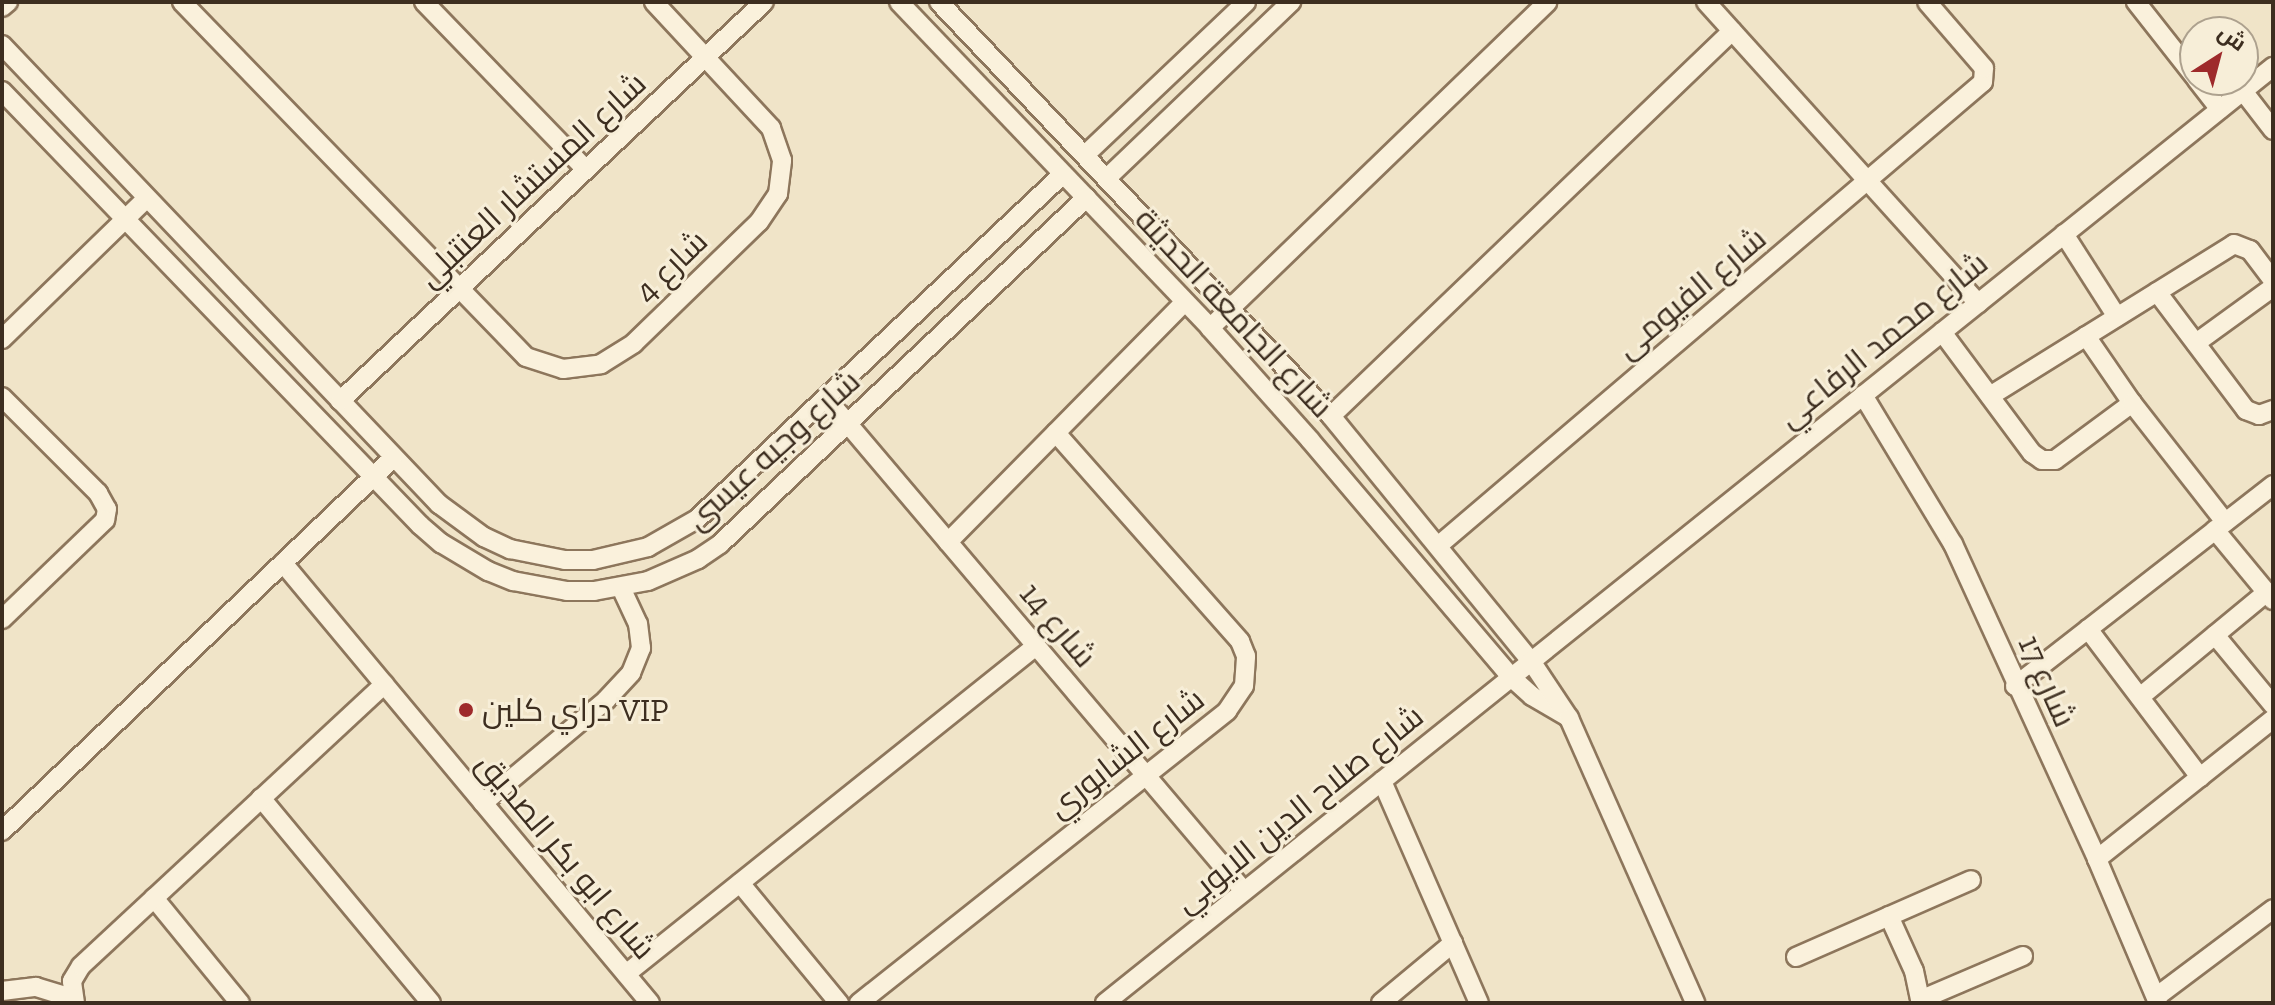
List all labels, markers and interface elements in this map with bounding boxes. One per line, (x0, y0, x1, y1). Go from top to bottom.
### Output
north arrow (2179, 16, 2259, 96)
text: ش (2213, 19, 2252, 57)
street label: شارع المستشار العنتبلي (410, 65, 654, 295)
street label: شارع الجامعة الحديثة (1127, 200, 1341, 426)
street label: شارع الفيومى (1608, 219, 1774, 367)
street label: شارع 4 (627, 222, 715, 310)
street label: شارع محمد الرفاعي (1771, 244, 1995, 436)
street label: شارع وجيه عيسى (678, 362, 868, 538)
street label: شارع 14 (1012, 575, 1104, 675)
street label: شارع 17 (2010, 629, 2084, 733)
street label: شارع الشابوري (1040, 680, 1212, 826)
place label: دراي كلين VIP (482, 691, 669, 729)
street label: شارع صلاح الدين الايوبي (1167, 697, 1431, 921)
marker: دراي كلين VIP (457, 701, 475, 719)
street label: شارع ابو بكر الصديق (468, 745, 664, 967)

